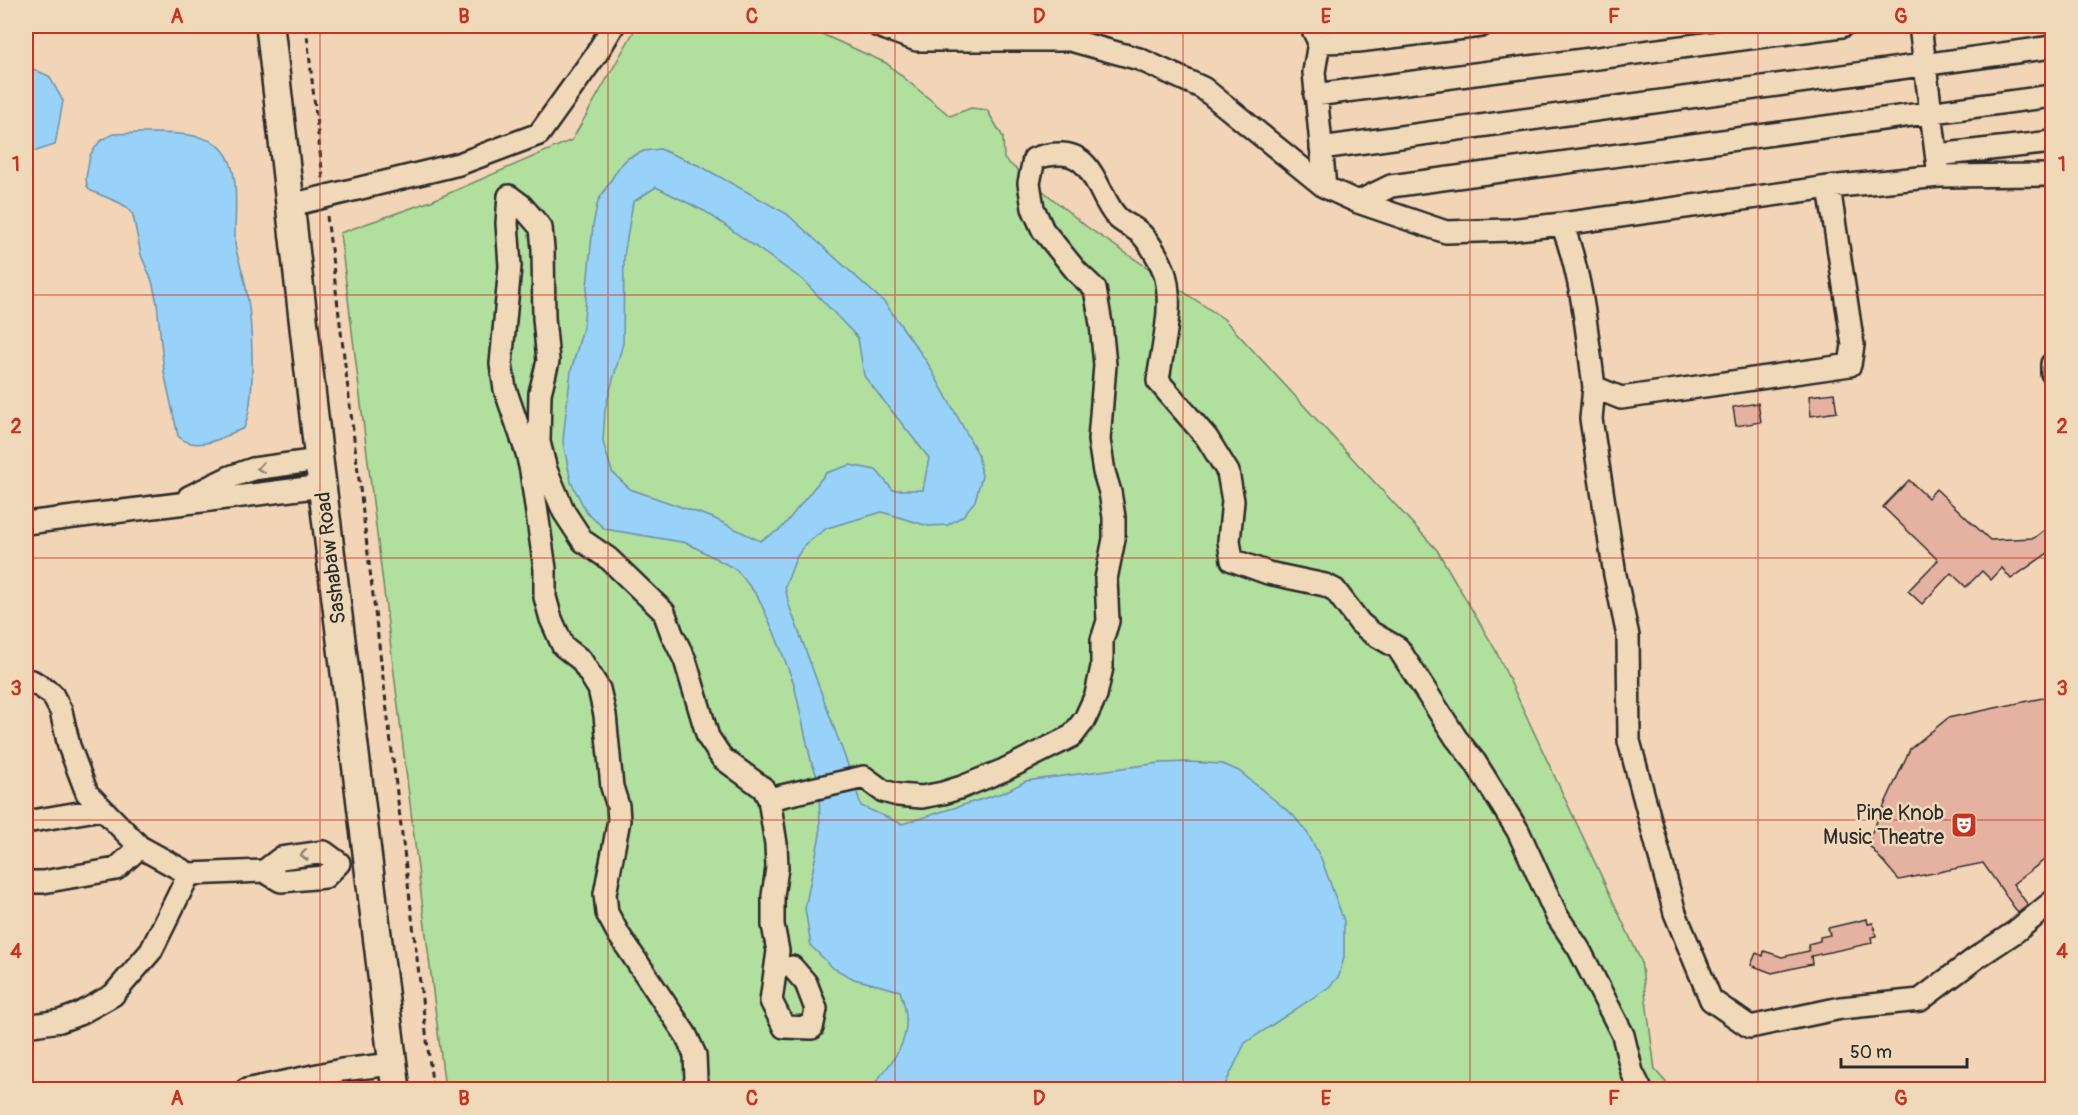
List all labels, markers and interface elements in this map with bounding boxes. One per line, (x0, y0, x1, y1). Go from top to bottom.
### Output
text: A (171, 4, 184, 29)
text: B (458, 4, 470, 29)
text: C (746, 4, 758, 29)
text: D (1033, 4, 1046, 29)
text: E (1321, 4, 1332, 29)
text: F (1608, 4, 1620, 29)
text: G (1894, 4, 1908, 29)
text: 1 (12, 152, 20, 177)
text: 1 (2058, 152, 2066, 177)
text: 2 (10, 414, 22, 439)
text: 2 (2056, 414, 2068, 439)
one-way arrow (257, 462, 266, 474)
street label: Sashabaw Road (309, 490, 353, 626)
text: 3 (10, 676, 22, 701)
text: 3 (2056, 676, 2068, 701)
place label: Pine Knob Music Theatre (1823, 800, 1945, 851)
theatre icon: Pine Knob Music Theatre (1949, 810, 1979, 840)
one-way arrow (300, 848, 309, 861)
text: 4 (10, 939, 22, 964)
text: 4 (2056, 939, 2068, 964)
scale bar (1841, 1031, 1967, 1069)
text: 50 m (1850, 1041, 1892, 1064)
text: A (171, 1086, 184, 1111)
text: B (458, 1086, 470, 1111)
text: C (746, 1086, 758, 1111)
text: D (1033, 1086, 1046, 1111)
text: E (1321, 1086, 1332, 1111)
text: F (1608, 1086, 1620, 1111)
text: G (1894, 1086, 1908, 1111)

